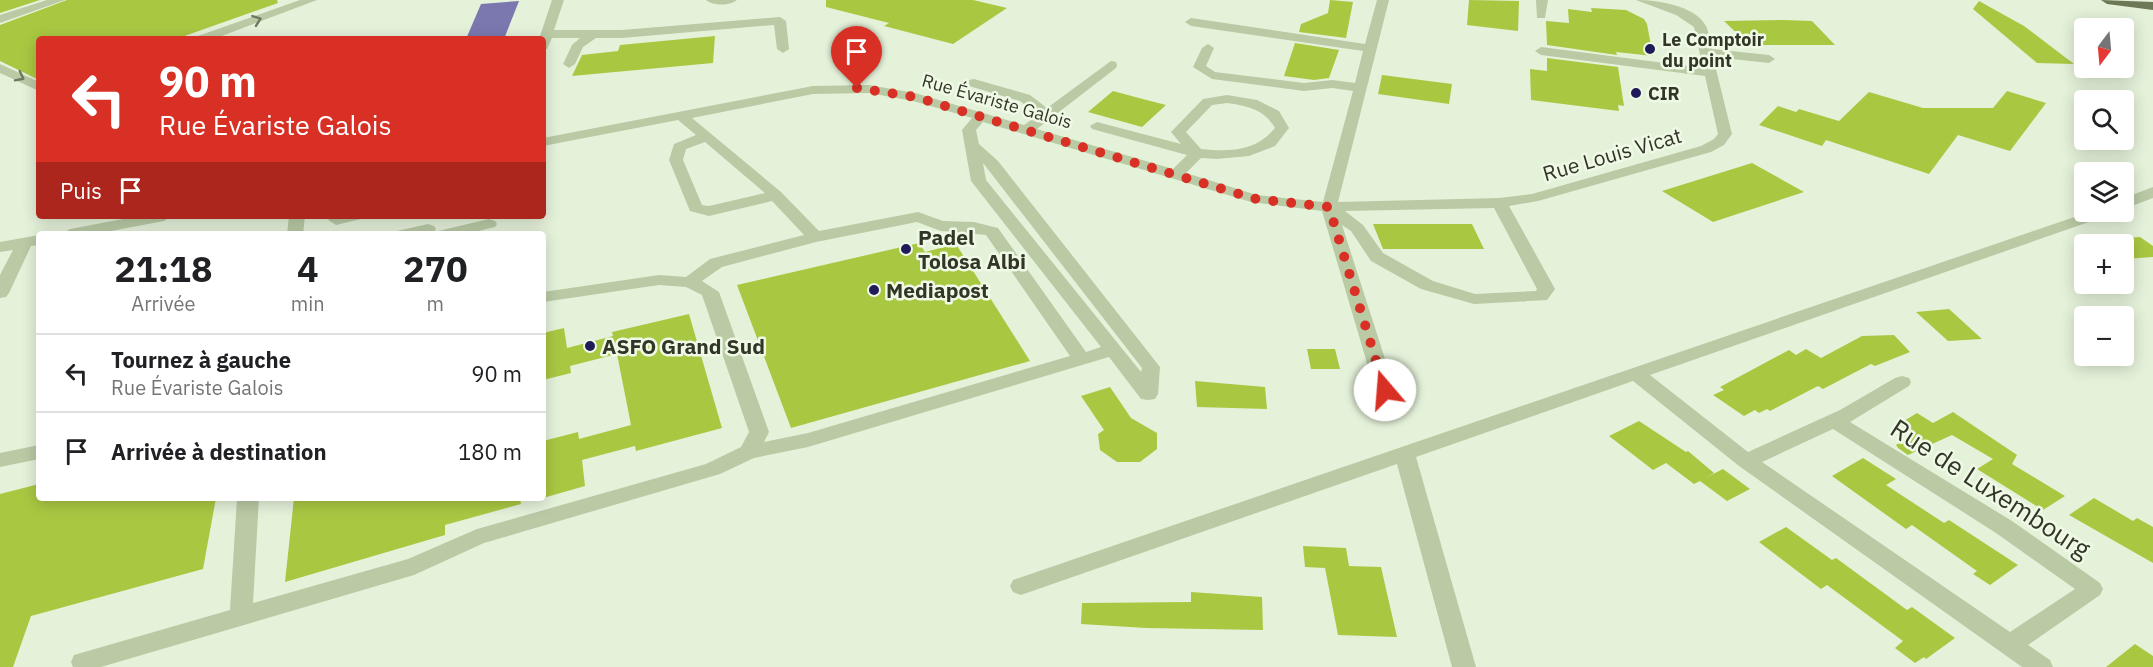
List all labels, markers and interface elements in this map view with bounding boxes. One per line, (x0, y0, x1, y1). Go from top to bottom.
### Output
one-way arrow (251, 14, 262, 27)
north arrow (2074, 18, 2134, 78)
map controls (2074, 18, 2134, 366)
pin (831, 26, 882, 88)
place label: Le Comptoir du point (1662, 28, 1764, 72)
icon: arrive (840, 35, 873, 68)
marker: Le Comptoir du point (1643, 42, 1657, 56)
text: 90 m (159, 54, 257, 109)
icon: left (60, 60, 138, 138)
street label: Rue Évariste Galois (919, 69, 1075, 133)
one-way arrow (13, 70, 24, 82)
place label: CIR (1648, 82, 1680, 105)
marker: CIR (1629, 86, 1643, 100)
button: search (2074, 90, 2134, 150)
text: Rue Évariste Galois (159, 107, 392, 142)
street label: Rue Louis Vicat (1539, 121, 1685, 187)
button: layers (2074, 162, 2134, 222)
icon: arrive (114, 174, 147, 207)
text: Puis (60, 176, 102, 205)
place label: Padel Tolosa Albi (918, 223, 1026, 275)
button: + (2074, 234, 2134, 294)
marker: Padel Tolosa Albi (899, 242, 913, 256)
text: 21:18 (114, 245, 213, 292)
text: 4 (297, 245, 319, 292)
text: 270 (403, 245, 468, 292)
place label: Mediapost (886, 276, 989, 304)
marker: Mediapost (867, 283, 881, 297)
text: Arrivée (131, 290, 195, 317)
text: min (291, 290, 325, 317)
text: m (427, 290, 444, 317)
button: − (2074, 306, 2134, 366)
place label: ASFO Grand Sud (602, 332, 765, 360)
marker: ASFO Grand Sud (583, 339, 597, 353)
text: Tournez à gauche (111, 345, 291, 374)
icon: left (60, 357, 93, 390)
position arrow (1353, 358, 1417, 422)
text: 90 m (471, 359, 522, 388)
text: Rue Évariste Galois (111, 374, 283, 401)
street label: Rue de Luxembourg (1885, 411, 2098, 566)
icon: arrive (60, 435, 93, 468)
text: Arrivée à destination (111, 437, 327, 466)
text: 180 m (458, 437, 522, 466)

